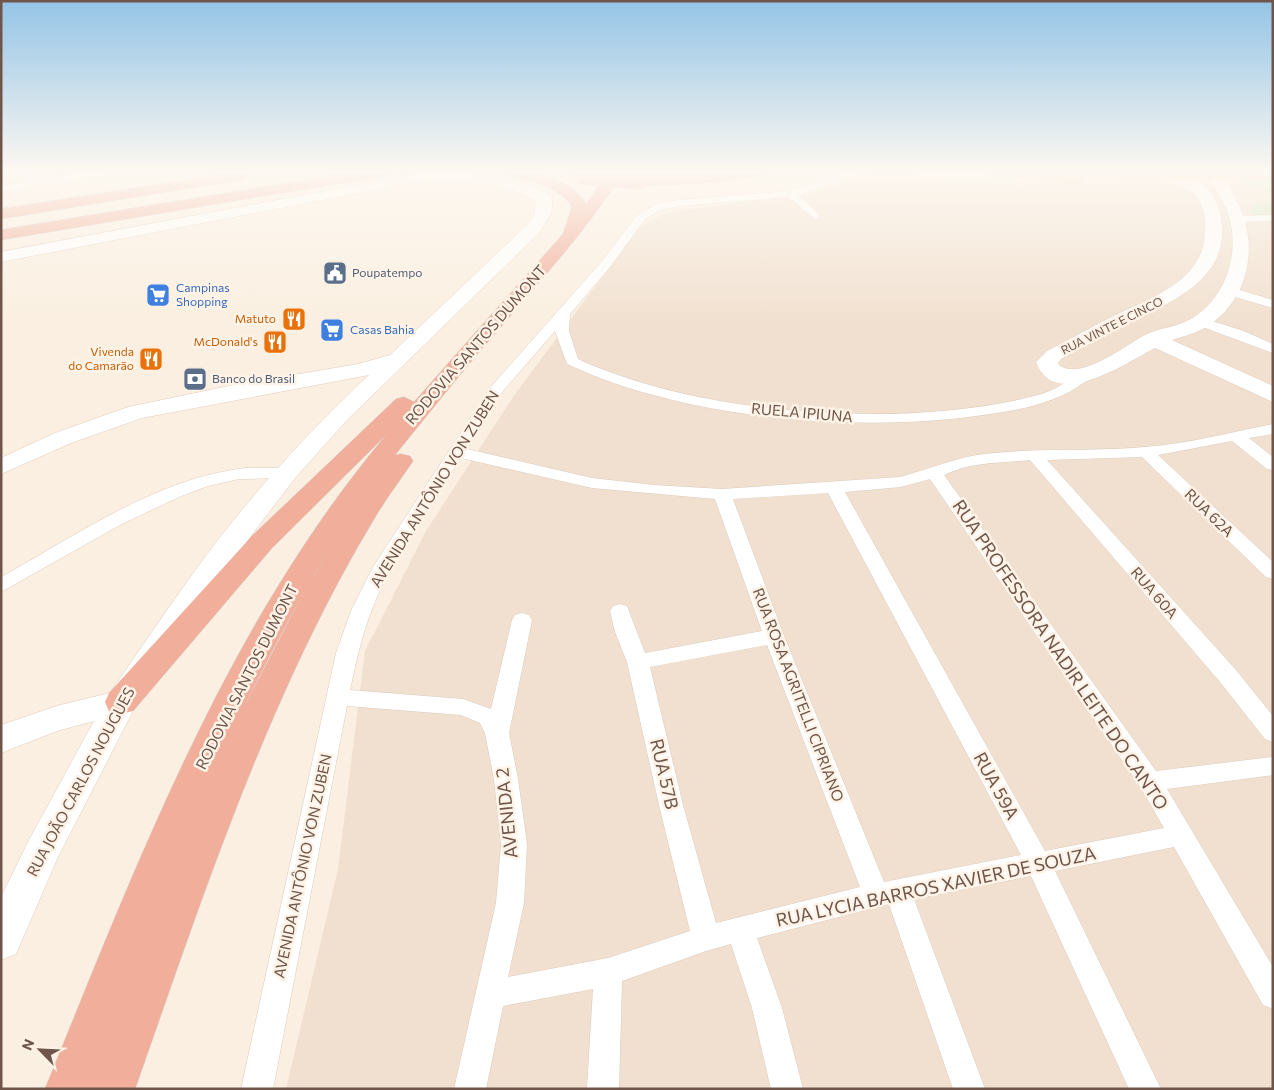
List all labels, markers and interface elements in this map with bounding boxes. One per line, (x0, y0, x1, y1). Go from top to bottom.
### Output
public building icon: Poupatempo (322, 260, 348, 286)
street label: RODOVIA SANTOS DUMONT (401, 261, 550, 428)
place label: Poupatempo (352, 265, 422, 279)
place label: Campinas Shopping (176, 280, 230, 308)
supermarket icon: Campinas Shopping (145, 282, 171, 308)
street label: RUA VINTE E CINCO (1058, 293, 1165, 357)
restaurant icon: Matuto (281, 306, 307, 332)
place label: Matuto (235, 311, 276, 325)
supermarket icon: Casas Bahia (319, 317, 345, 343)
place label: Casas Bahia (350, 322, 414, 336)
restaurant icon: McDonald's (262, 329, 288, 355)
place label: McDonald's (194, 334, 258, 348)
place label: Vivenda do Camarão (68, 344, 134, 372)
restaurant icon: Vivenda do Camarão (138, 346, 164, 372)
bank icon: Banco do Brasil (182, 366, 208, 392)
place label: Banco do Brasil (212, 371, 295, 385)
street label: AVENIDA ANTÔNIO VON ZUBEN (365, 386, 502, 590)
street label: RUELA IPIUNA (751, 399, 854, 425)
street label: RUA 62A (1181, 485, 1238, 540)
street label: RUA PROFESSORA NADIR LEITE DO CANTO (948, 495, 1173, 814)
street label: RUA 60A (1127, 563, 1182, 622)
street label: RODOVIA SANTOS DUMONT (191, 581, 301, 772)
street label: RUA ROSA AGRITELLI CIPRIANO (750, 585, 848, 804)
street label: RUA JOÃO CARLOS NOUGUES (22, 684, 138, 879)
street label: RUA 57B (646, 736, 684, 811)
street label: RUA 59A (969, 748, 1024, 823)
street label: AVENIDA ANTÔNIO VON ZUBEN (268, 752, 335, 980)
street label: AVENIDA 2 (490, 767, 522, 860)
street label: RUA LYCIA BARROS XAVIER DE SOUZA (774, 841, 1098, 931)
north arrow (15, 1025, 65, 1075)
text: N (18, 1036, 38, 1053)

